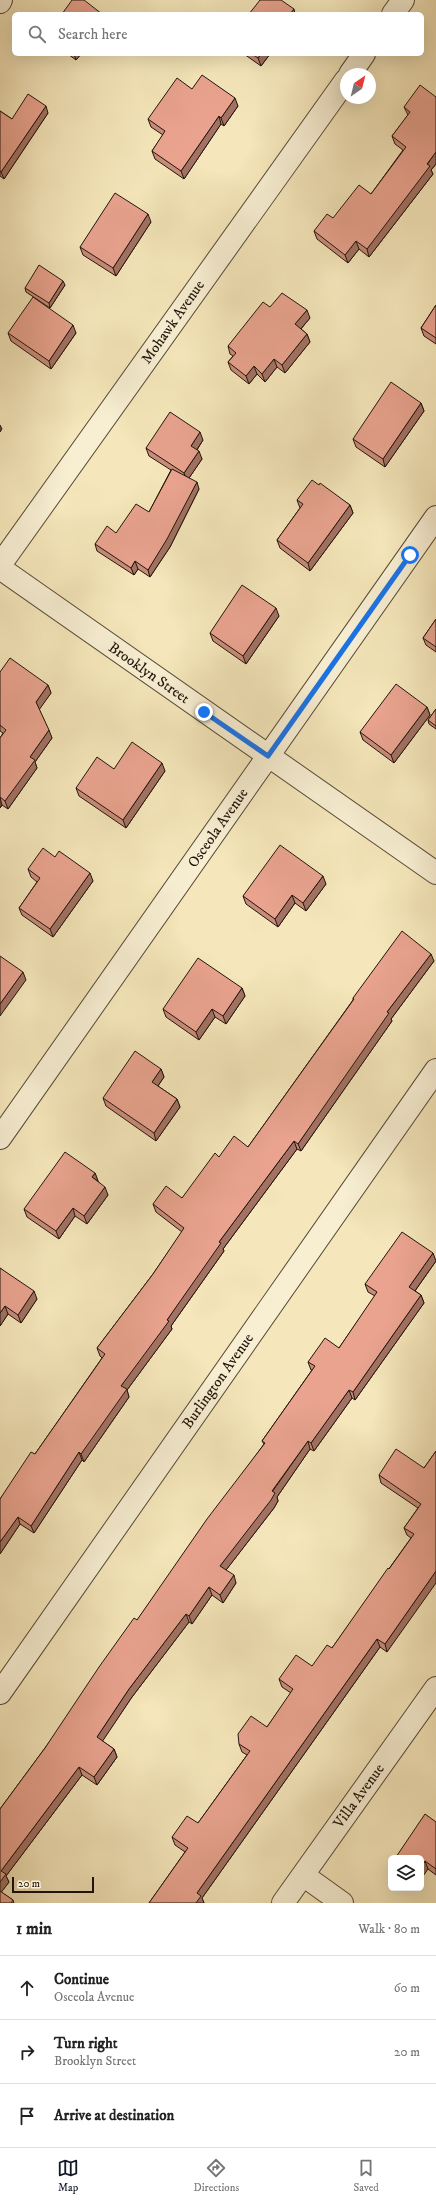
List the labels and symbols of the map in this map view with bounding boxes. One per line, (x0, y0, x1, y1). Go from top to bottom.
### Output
north arrow (340, 68, 376, 104)
street label: Mohawk Avenue (137, 276, 209, 368)
route start (401, 546, 419, 564)
street label: Brooklyn Street (105, 638, 193, 708)
route end (195, 703, 213, 721)
street label: Osceola Avenue (184, 785, 252, 871)
street label: Burlington Avenue (178, 1330, 258, 1432)
street label: Villa Avenue (329, 1760, 389, 1833)
scale bar (12, 1875, 94, 1894)

